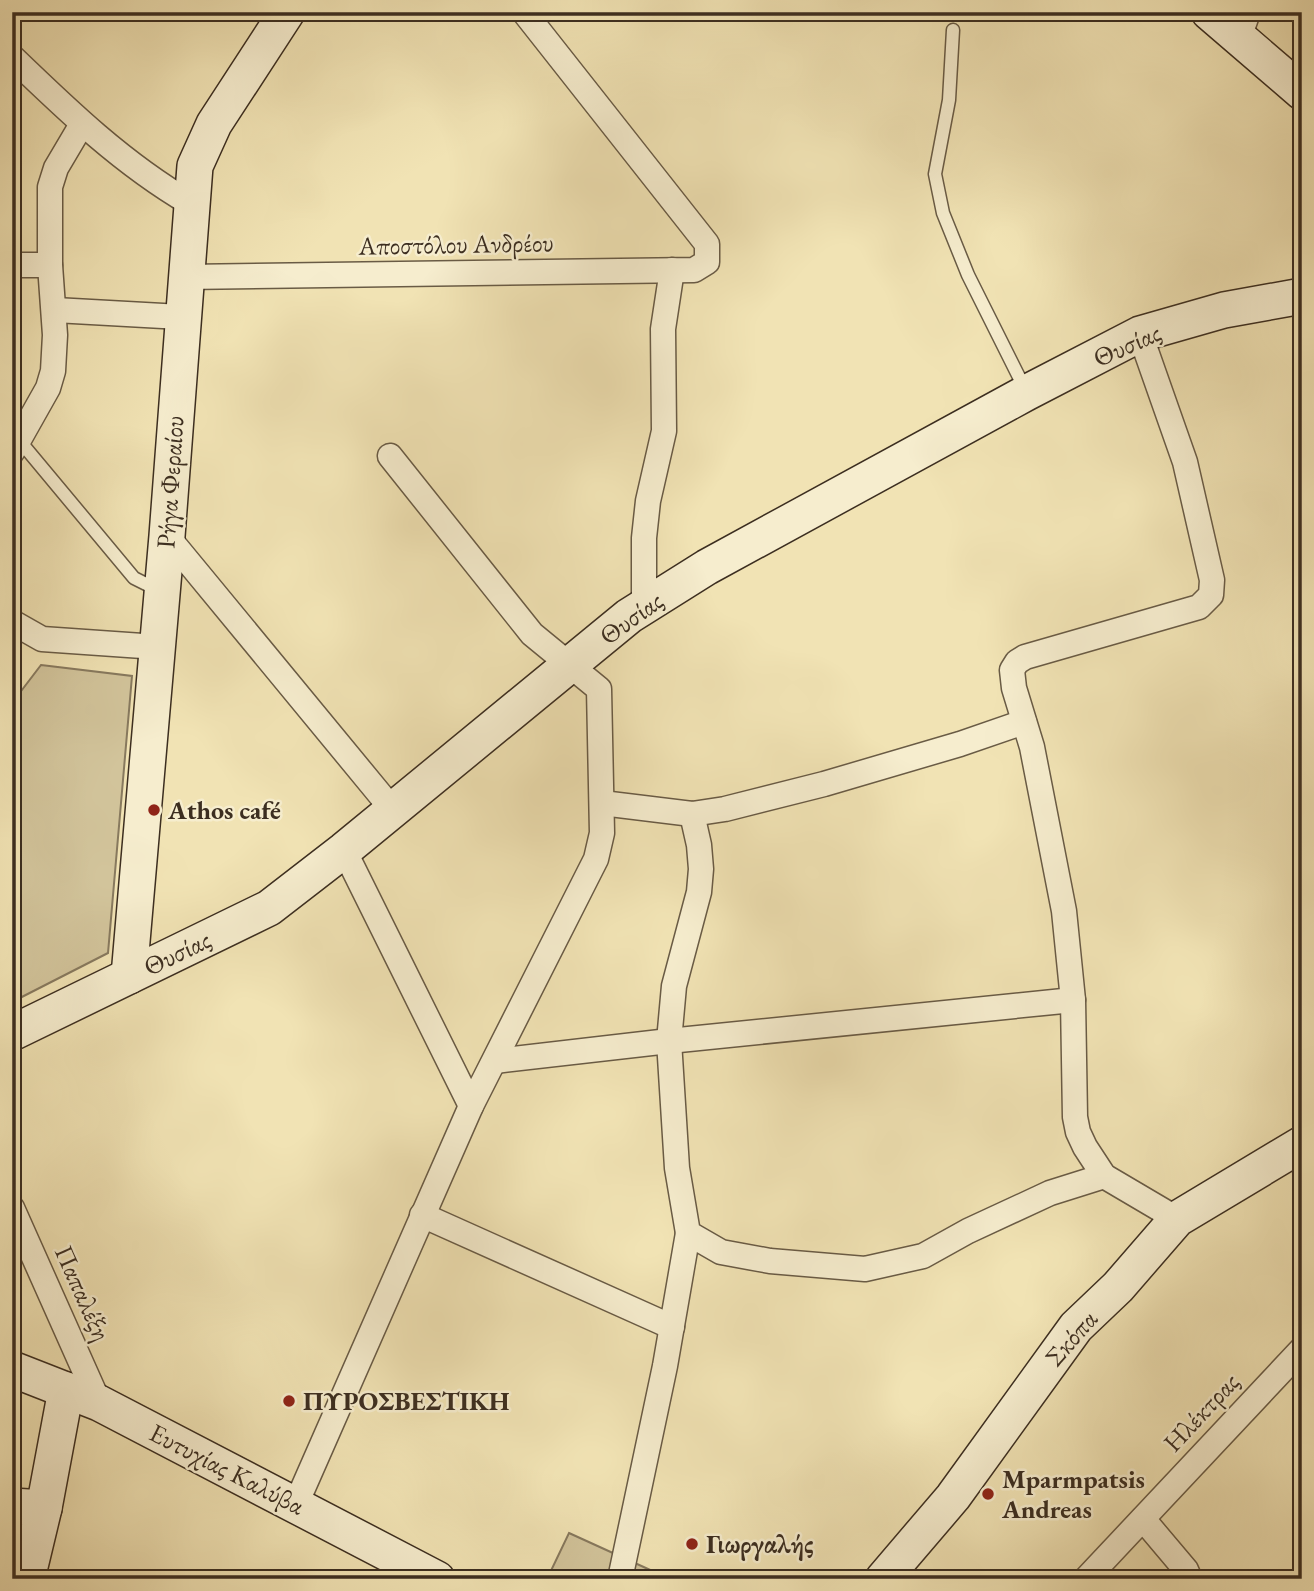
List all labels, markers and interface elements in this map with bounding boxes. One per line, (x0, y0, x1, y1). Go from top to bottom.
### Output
street label: Αποστόλου Ανδρέου (357, 225, 554, 263)
street label: Θυσίας (1088, 315, 1166, 375)
street label: Ρήγα Φεραίου (148, 414, 192, 550)
street label: Θυσίας (592, 583, 670, 653)
place label: Athos café (167, 793, 281, 827)
marker: Athos café (146, 802, 162, 818)
street label: Θυσίας (138, 922, 216, 984)
street label: Παπαλέξη (47, 1240, 119, 1346)
street label: Σκόπα (1037, 1303, 1105, 1373)
street label: Ηλέκτρας (1156, 1365, 1246, 1459)
place label: ΠΥΡΟΣΒΕΣΤΙΚΗ (303, 1384, 510, 1418)
marker: ΠΥΡΟΣΒΕΣΤΙΚΗ (281, 1393, 297, 1409)
street label: Ευτυχίας Καλύβα (144, 1415, 310, 1523)
place label: Mparmpatsis Andreas (1001, 1462, 1145, 1526)
marker: Mparmpatsis Andreas (980, 1486, 996, 1502)
place label: Γιωργαλής (706, 1527, 813, 1561)
marker: Γιωργαλής (684, 1536, 700, 1552)

